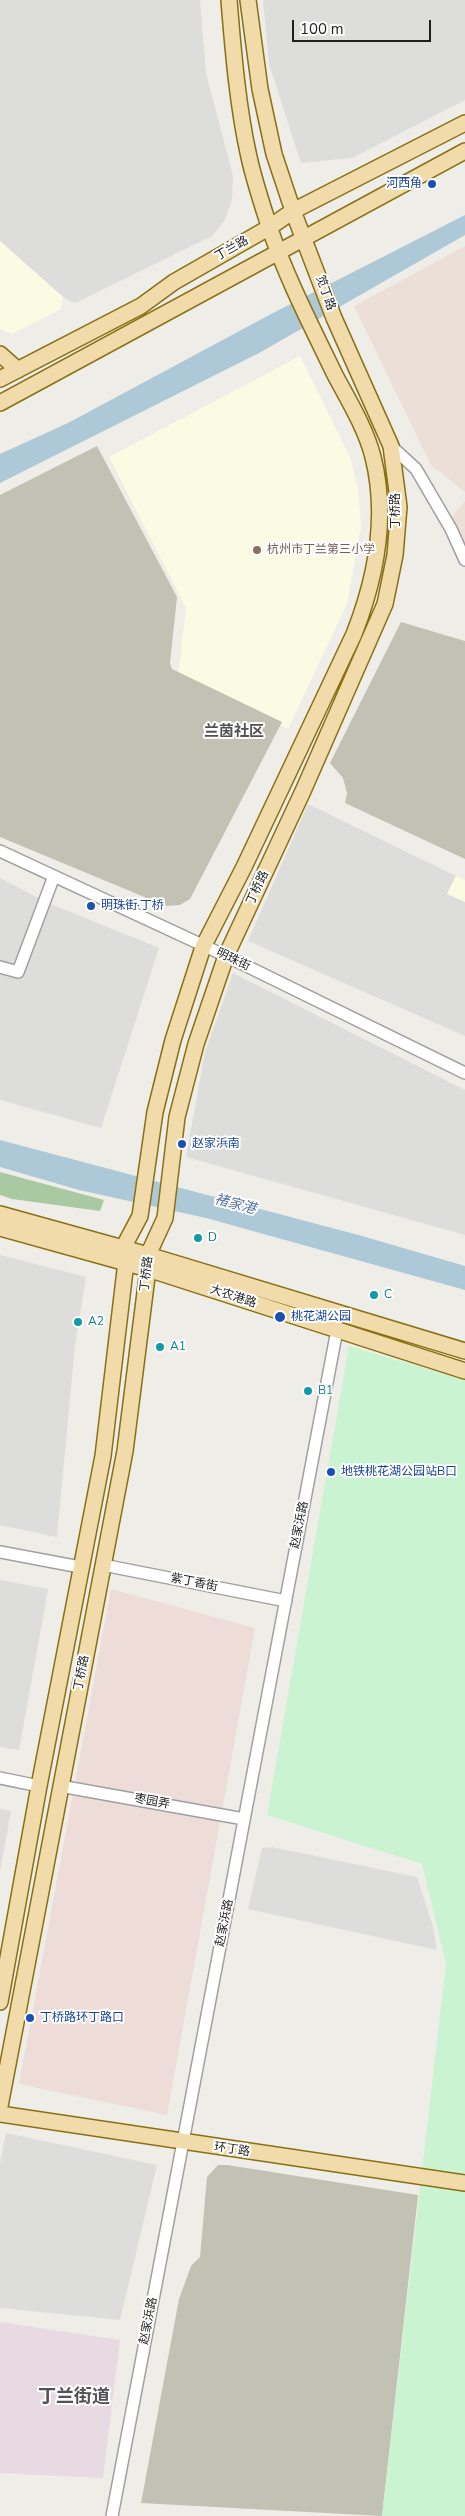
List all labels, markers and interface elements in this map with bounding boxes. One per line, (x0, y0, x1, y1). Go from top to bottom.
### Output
scale bar (295, 10, 434, 42)
text: 100 m (300, 19, 344, 39)
place label: 河西角 (386, 177, 422, 191)
marker: 河西角 (426, 178, 438, 190)
street label: 丁兰路 (213, 234, 251, 264)
street label: 笕丁路 (312, 274, 338, 312)
street label: 丁桥路 (389, 493, 403, 529)
place label: 杭州市丁兰第三小学 (267, 543, 375, 557)
marker: 杭州市丁兰第三小学 (251, 544, 263, 556)
district label: 兰茵社区 (204, 723, 264, 741)
street label: 丁桥路 (244, 869, 272, 907)
place label: 明珠街·丁桥 (101, 899, 164, 913)
marker: 明珠街·丁桥 (85, 900, 97, 912)
street label: 明珠街 (214, 946, 252, 974)
place label: 赵家浜南 (192, 1137, 240, 1151)
marker: 赵家浜南 (176, 1138, 188, 1150)
water label: 褚家港 (213, 1191, 257, 1219)
place label: D (208, 1231, 217, 1245)
marker: D (192, 1232, 204, 1244)
street label: 丁桥路 (138, 1255, 156, 1293)
street label: 大农港路 (208, 1283, 258, 1311)
place label: C (384, 1288, 392, 1302)
marker: C (368, 1289, 380, 1301)
marker: 桃花湖公园 (273, 1310, 287, 1324)
place label: 桃花湖公园 (291, 1310, 351, 1324)
place label: A2 (88, 1315, 104, 1329)
marker: A2 (72, 1316, 84, 1328)
place label: A1 (170, 1340, 186, 1354)
marker: A1 (154, 1341, 166, 1353)
place label: B1 (318, 1384, 333, 1398)
marker: B1 (302, 1385, 314, 1397)
place label: 地铁桃花湖公园站B口 (341, 1465, 457, 1479)
marker: 地铁桃花湖公园站B口 (325, 1466, 337, 1478)
street label: 赵家浜路 (288, 1500, 312, 1550)
street label: 紫丁香街 (169, 1571, 219, 1595)
street label: 丁桥路 (71, 1654, 93, 1692)
street label: 枣园弄 (133, 1792, 171, 1812)
street label: 赵家浜路 (213, 1898, 237, 1948)
place label: 丁桥路环丁路口 (40, 2011, 124, 2025)
marker: 丁桥路环丁路口 (24, 2012, 36, 2024)
street label: 环丁路 (213, 2140, 251, 2160)
street label: 赵家浜路 (137, 2296, 161, 2346)
district label: 丁兰街道 (38, 2387, 110, 2409)

